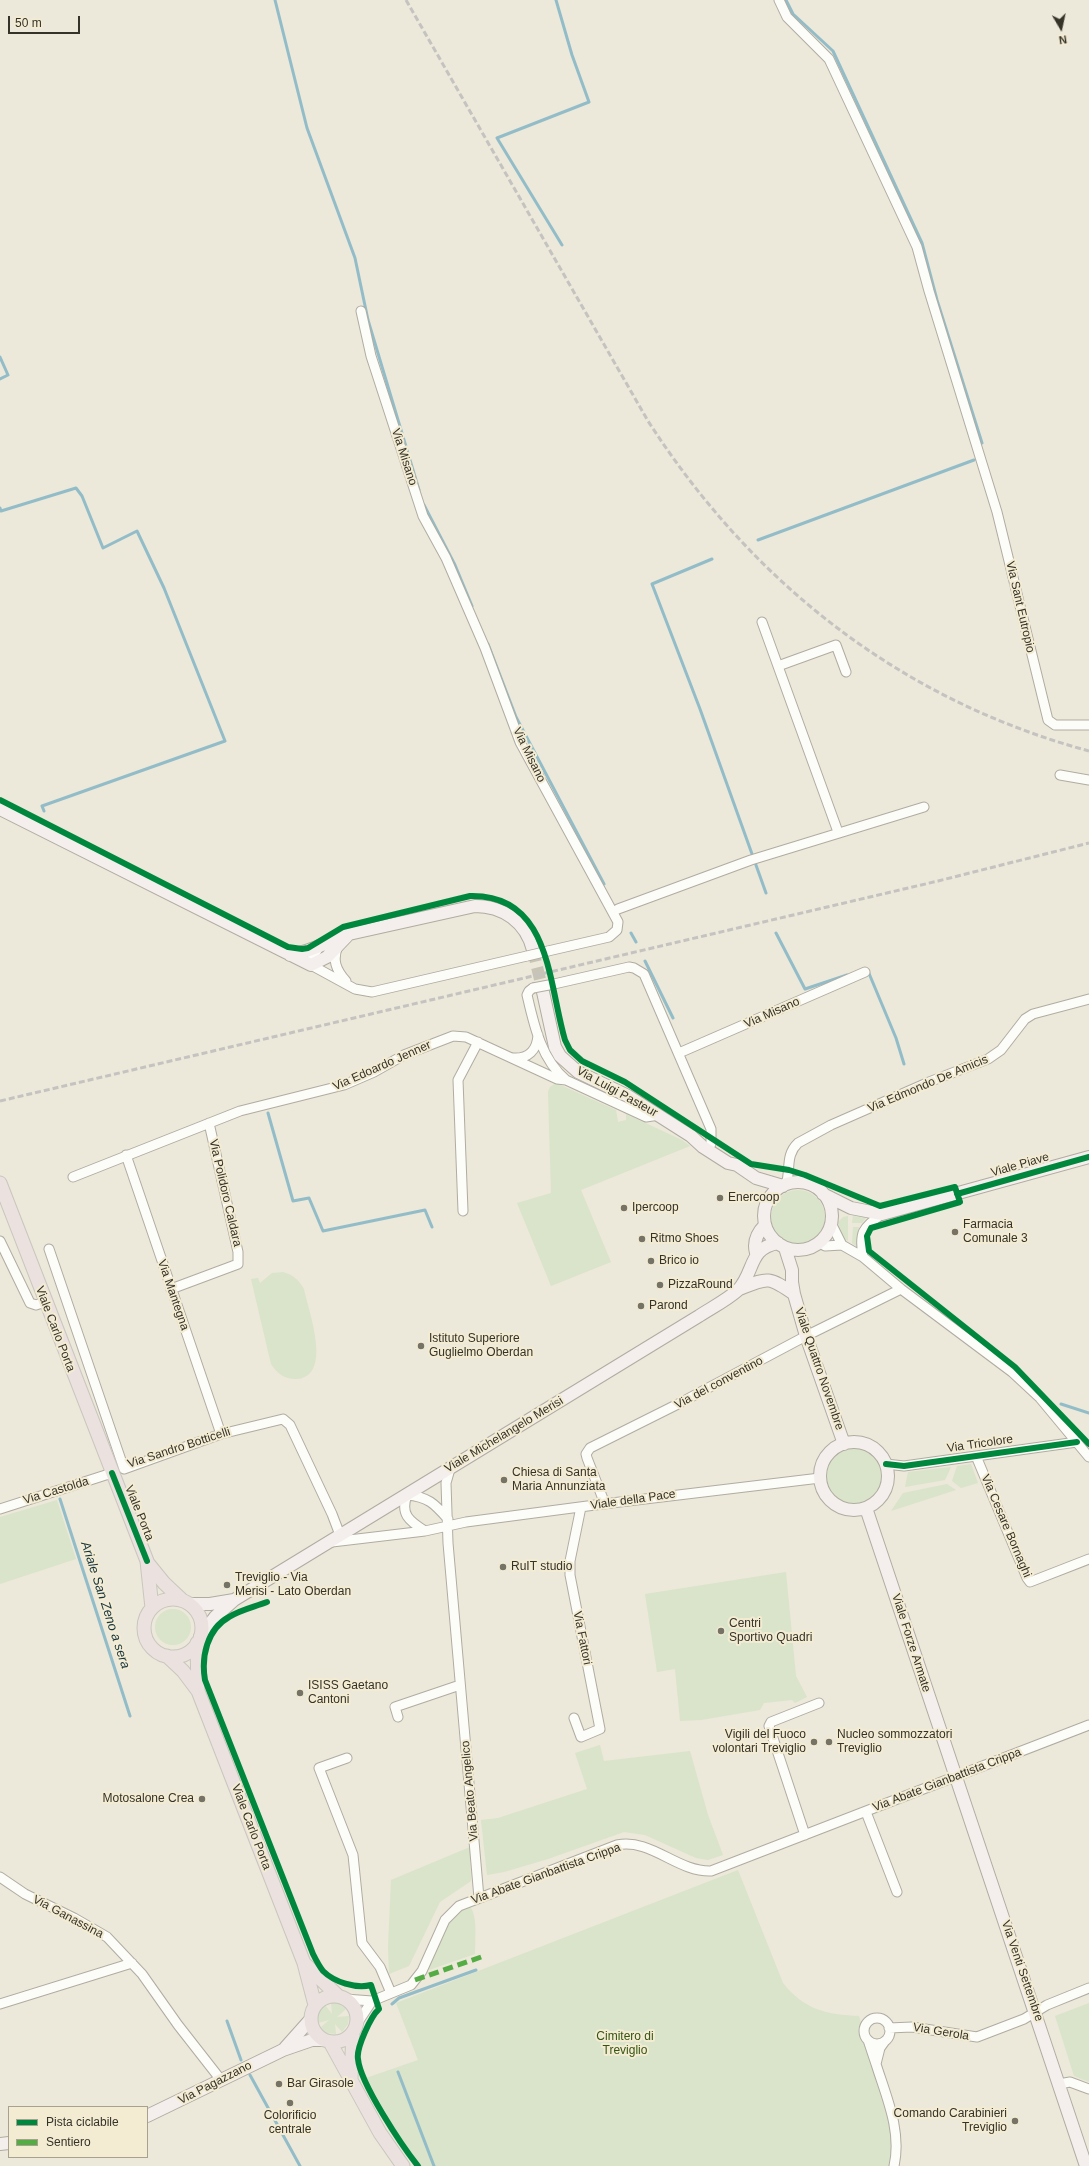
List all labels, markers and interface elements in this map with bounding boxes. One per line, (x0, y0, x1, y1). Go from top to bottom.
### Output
scale bar (10, 8, 82, 34)
north arrow (1041, 8, 1081, 48)
text: 50 m (15, 16, 42, 30)
text: N (1058, 33, 1068, 46)
street label: Via Misano (388, 427, 420, 487)
street label: Via Sant Eutropio (1003, 560, 1037, 654)
street label: Via Misano (510, 725, 548, 785)
street label: Via Misano (742, 994, 802, 1032)
street label: Via Edoardo Jenner (331, 1038, 433, 1094)
street label: Via Edmondo De Amicis (866, 1052, 990, 1116)
street label: Via Luigi Pasteur (574, 1064, 660, 1120)
street label: Via Polidoro Caldara (206, 1138, 244, 1248)
street label: Viale Piave (989, 1150, 1051, 1180)
place label: Enercoop (728, 1191, 779, 1205)
marker: Enercoop (715, 1193, 725, 1203)
place label: Ipercoop (632, 1201, 679, 1215)
marker: Ipercoop (619, 1203, 629, 1213)
place label: Farmacia Comunale 3 (963, 1218, 1028, 1246)
marker: Farmacia Comunale 3 (950, 1227, 960, 1237)
place label: Ritmo Shoes (650, 1232, 719, 1246)
marker: Ritmo Shoes (637, 1234, 647, 1244)
place label: Brico io (659, 1254, 699, 1268)
marker: Brico io (646, 1256, 656, 1266)
street label: Via Mantegna (154, 1258, 192, 1332)
place label: PizzaRound (668, 1278, 733, 1292)
marker: PizzaRound (655, 1280, 665, 1290)
street label: Viale Carlo Porta (32, 1284, 78, 1374)
place label: Parond (649, 1299, 688, 1313)
marker: Parond (636, 1301, 646, 1311)
street label: Viale Quattro Novembre (791, 1306, 847, 1432)
place label: Istituto Superiore Guglielmo Oberdan (429, 1332, 533, 1360)
marker: Istituto Superiore Guglielmo Oberdan (416, 1341, 426, 1351)
street label: Via del conventino (672, 1354, 766, 1412)
street label: Viale Michelangelo Merisi (442, 1394, 566, 1476)
street label: Via Sandro Botticelli (126, 1425, 232, 1471)
street label: Via Tricolore (946, 1432, 1014, 1456)
place label: Chiesa di Santa Maria Annunziata (512, 1466, 605, 1494)
street label: Via Cesare Bornaghi (978, 1472, 1034, 1580)
street label: Via Castolda (21, 1474, 91, 1508)
marker: Chiesa di Santa Maria Annunziata (499, 1475, 509, 1485)
street label: Viale Porta (121, 1483, 157, 1543)
street label: Viale della Pace (589, 1487, 677, 1513)
water label: Ariale San Zeno a sera (77, 1539, 133, 1671)
place label: RuIT studio (511, 1560, 572, 1574)
marker: RuIT studio (498, 1562, 508, 1572)
place label: Treviglio - Via Merisi - Lato Oberdan (235, 1571, 351, 1599)
marker: Treviglio - Via Merisi - Lato Oberdan (222, 1580, 232, 1590)
street label: Viale Forze Armate (888, 1592, 934, 1694)
street label: Via Fattori (570, 1610, 594, 1666)
place label: Centri Sportivo Quadri (729, 1617, 812, 1645)
marker: Centri Sportivo Quadri (716, 1626, 726, 1636)
place label: ISISS Gaetano Cantoni (308, 1679, 388, 1707)
marker: ISISS Gaetano Cantoni (295, 1688, 305, 1698)
place label: Vigili del Fuoco volontari Treviglio (712, 1728, 806, 1756)
place label: Nucleo sommozzatori Treviglio (837, 1728, 952, 1756)
marker: Vigili del Fuoco volontari Treviglio (809, 1737, 819, 1747)
marker: Nucleo sommozzatori Treviglio (824, 1737, 834, 1747)
street label: Via Beato Angelico (458, 1740, 482, 1842)
street label: Via Abate Gianbattista Crippa (871, 1745, 1023, 1815)
street label: Viale Carlo Porta (228, 1782, 274, 1872)
place label: Motosalone Crea (103, 1792, 194, 1806)
marker: Motosalone Crea (197, 1794, 207, 1804)
street label: Via Abate Gianbattista Crippa (469, 1840, 623, 1908)
street label: Via Ganassina (30, 1892, 106, 1942)
street label: Via Venti Settembre (998, 1919, 1046, 2023)
street label: Via Gerola (912, 2020, 970, 2044)
park label: Cimitero di Treviglio (596, 2030, 654, 2058)
street label: Via Pagazzano (176, 2058, 254, 2108)
place label: Bar Girasole (287, 2077, 354, 2091)
marker: Bar Girasole (274, 2079, 284, 2089)
marker: Colorificio centrale (285, 2098, 295, 2108)
legend (8, 2106, 148, 2158)
place label: Comando Carabinieri Treviglio (894, 2107, 1007, 2135)
place label: Colorificio centrale (264, 2109, 316, 2137)
text: Pista ciclabile (46, 2115, 119, 2129)
marker: Comando Carabinieri Treviglio (1010, 2116, 1020, 2126)
text: Sentiero (46, 2135, 91, 2149)

